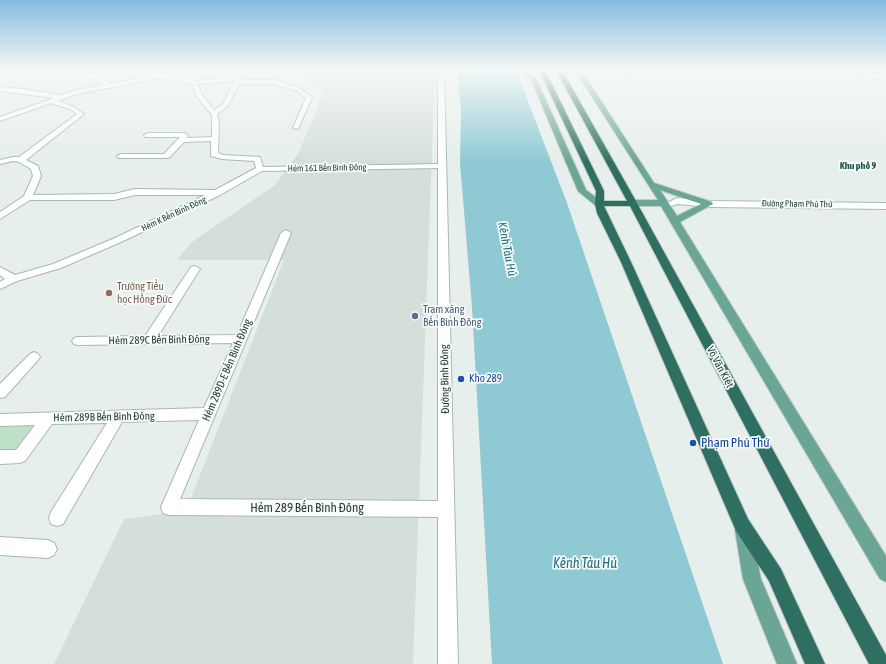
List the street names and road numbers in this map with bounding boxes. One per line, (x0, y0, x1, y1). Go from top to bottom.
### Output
street label: Hẻm 161 Bến Bình Đông (288, 162, 366, 174)
street label: Hẻm K Bến Bình Đông (140, 194, 208, 234)
street label: Đường Phạm Phú Thứ (762, 198, 832, 210)
street label: Hẻm 289D-E Bến Bình Đông (199, 317, 255, 423)
street label: Hẻm 289C Bến Bình Đông (108, 333, 210, 347)
street label: Đường Bình Đông (438, 344, 452, 414)
street label: Võ Văn Kiệt (704, 344, 736, 390)
street label: Hẻm 289B Bến Bình Đông (53, 410, 155, 424)
street label: Hẻm 289 Bến Bình Đông (250, 500, 364, 516)

